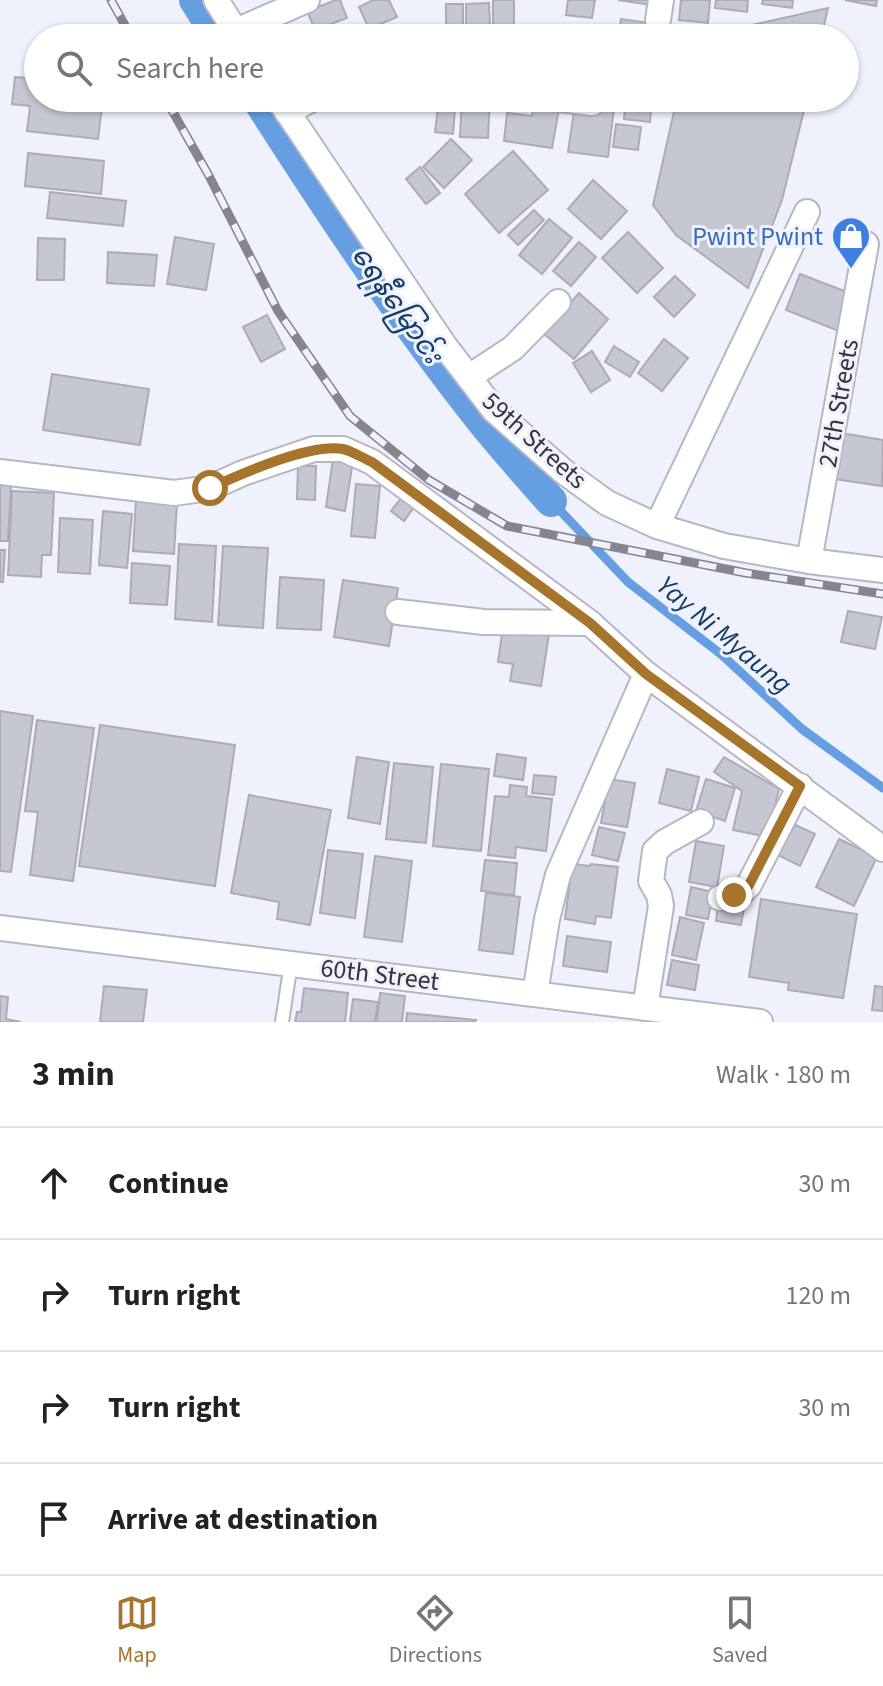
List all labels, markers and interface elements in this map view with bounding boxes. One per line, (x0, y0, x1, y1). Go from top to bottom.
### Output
search box (24, 24, 859, 112)
icon: search (52, 46, 96, 90)
text: Search here (116, 47, 264, 90)
shop icon: Pwint Pwint (830, 215, 872, 270)
place label: Pwint Pwint (692, 218, 823, 255)
water label: ရေနီမြောင်း (339, 237, 454, 375)
street label: 27th Streets (809, 336, 868, 470)
street label: 59th Streets (474, 383, 595, 498)
route start (192, 470, 228, 506)
water label: Yay Ni Myaung (648, 566, 801, 703)
route end (716, 877, 752, 913)
street label: 60th Street (319, 949, 442, 1000)
text: 3 min (32, 1050, 115, 1099)
text: Walk · 180 m (716, 1056, 851, 1093)
icon: ahead (32, 1161, 76, 1205)
text: Continue (108, 1162, 229, 1205)
text: 30 m (798, 1165, 851, 1202)
icon: right (32, 1273, 76, 1317)
text: Turn right (108, 1274, 240, 1317)
text: 120 m (785, 1277, 851, 1314)
icon: right (32, 1385, 76, 1429)
text: Turn right (108, 1386, 240, 1429)
text: 30 m (798, 1389, 851, 1426)
icon: arrive (32, 1497, 76, 1541)
text: Arrive at destination (108, 1498, 378, 1541)
tab: Map (115, 1591, 159, 1671)
tab: Directions (389, 1591, 482, 1671)
tab: Saved (712, 1591, 768, 1671)

